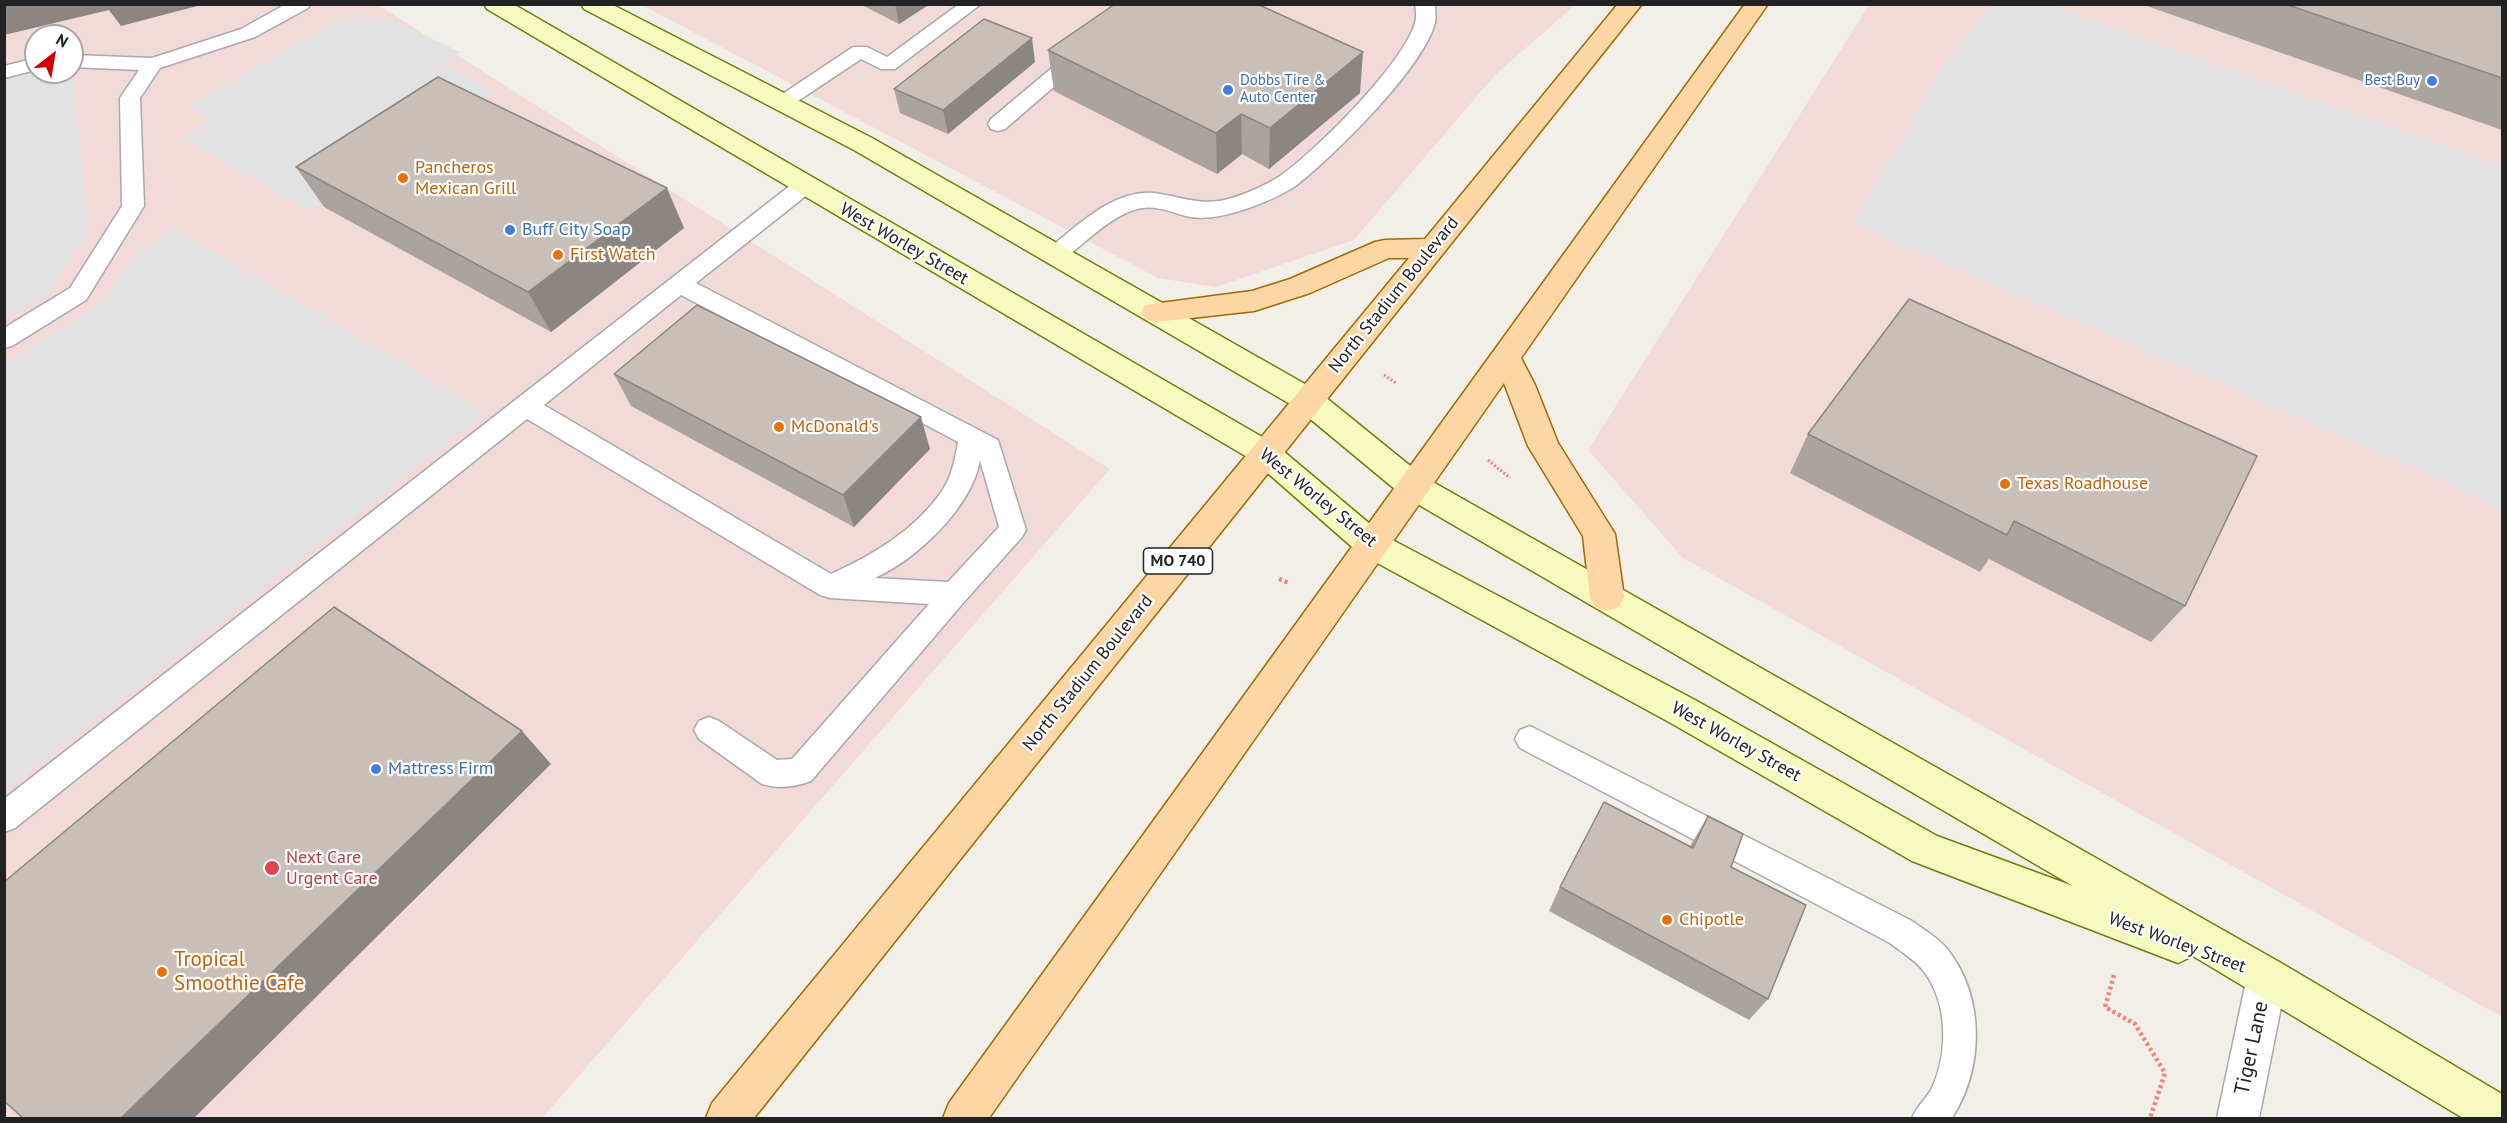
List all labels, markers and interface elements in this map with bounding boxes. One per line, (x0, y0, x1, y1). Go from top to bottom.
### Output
north arrow (24, 24, 84, 84)
text: N (53, 29, 72, 52)
place label: Dobbs Tire & Auto Center (1240, 72, 1326, 107)
place label: Best Buy (2364, 72, 2420, 90)
marker: Best Buy (2425, 74, 2439, 88)
marker: Dobbs Tire & Auto Center (1221, 83, 1235, 97)
place label: Pancheros Mexican Grill (415, 157, 516, 200)
marker: Pancheros Mexican Grill (396, 171, 410, 185)
street label: West Worley Street (836, 198, 972, 290)
street label: North Stadium Boulevard (1324, 213, 1464, 377)
place label: Buff City Soap (522, 219, 631, 241)
marker: Buff City Soap (503, 223, 517, 237)
place label: First Watch (570, 244, 656, 266)
marker: First Watch (551, 248, 565, 262)
place label: McDonald's (791, 416, 879, 438)
marker: McDonald's (772, 420, 786, 434)
street label: West Worley Street (1255, 444, 1381, 552)
place label: Texas Roadhouse (2017, 473, 2148, 495)
marker: Texas Roadhouse (1998, 477, 2012, 491)
road number: MO 740 (1144, 548, 1212, 574)
street label: North Stadium Boulevard (1018, 591, 1158, 755)
street label: West Worley Street (1667, 697, 1805, 787)
place label: Mattress Firm (388, 758, 493, 780)
marker: Mattress Firm (369, 762, 383, 776)
place label: Next Care Urgent Care (286, 847, 378, 890)
marker: Next Care Urgent Care (263, 859, 281, 877)
street label: West Worley Street (2105, 908, 2249, 978)
place label: Chipotle (1679, 909, 1744, 931)
marker: Chipotle (1660, 913, 1674, 927)
place label: Tropical Smoothie Cafe (174, 947, 304, 997)
marker: Tropical Smoothie Cafe (155, 965, 169, 979)
street label: Tiger Lane (2230, 999, 2274, 1097)

